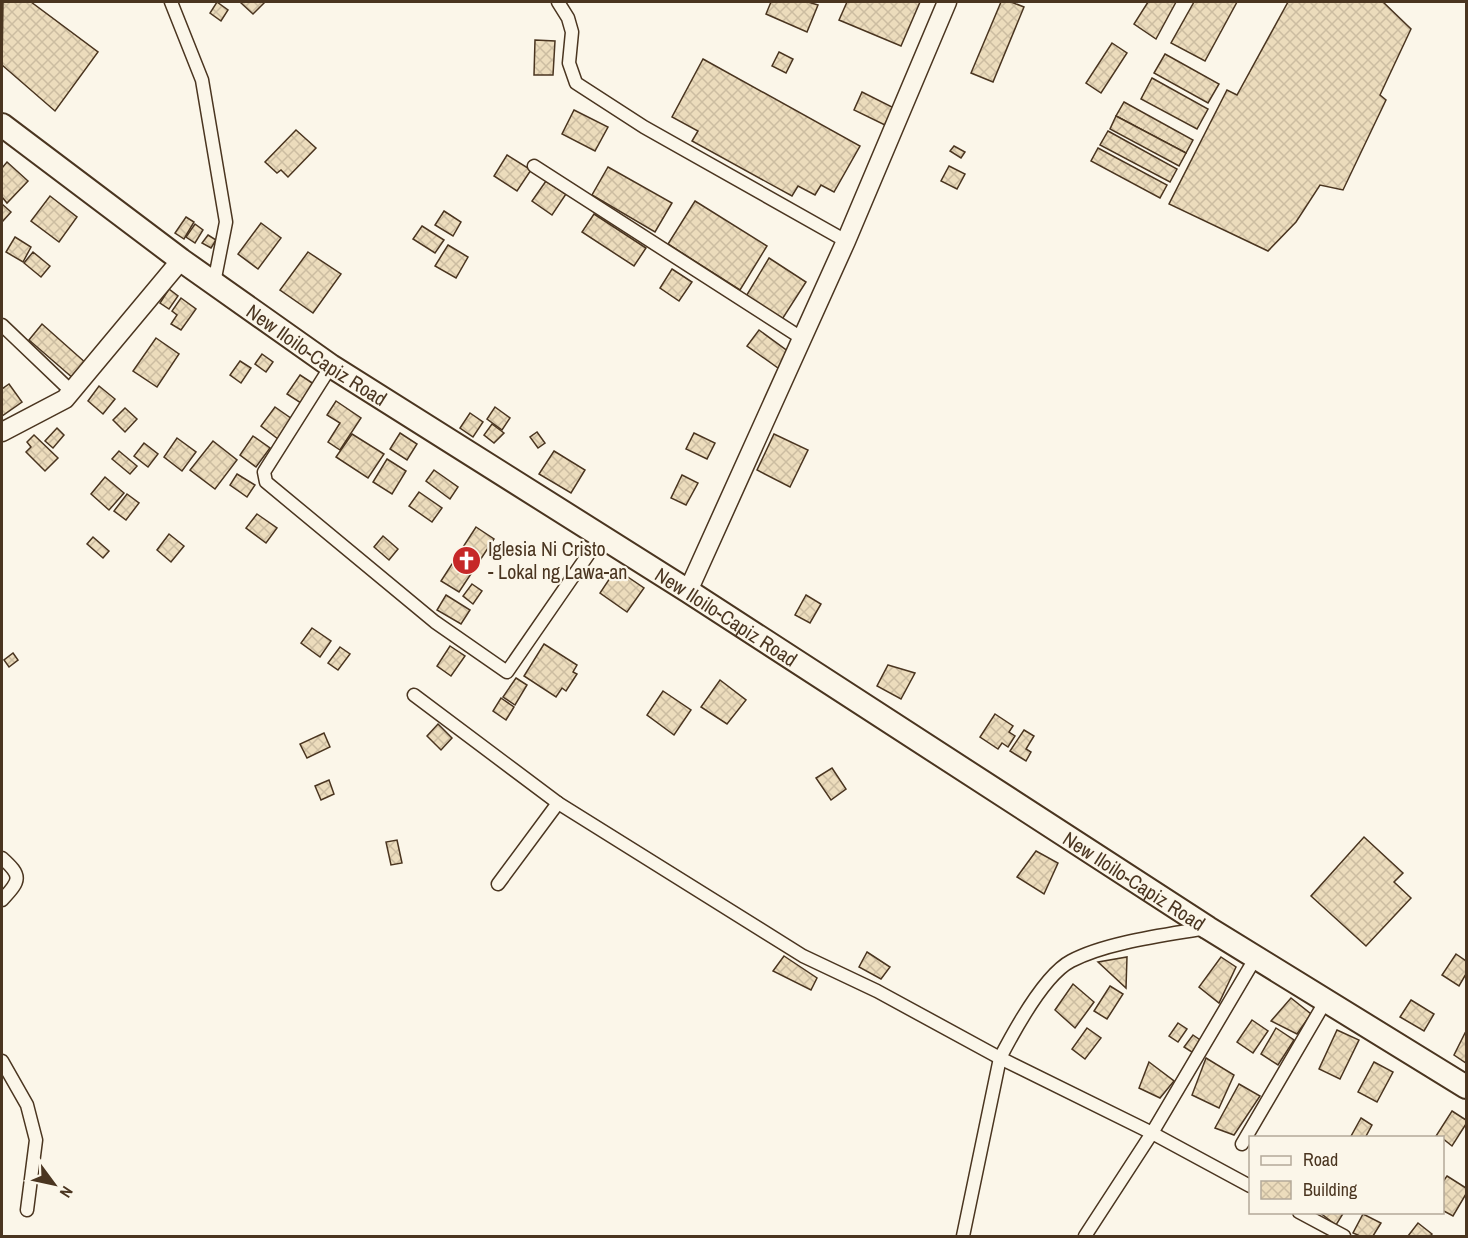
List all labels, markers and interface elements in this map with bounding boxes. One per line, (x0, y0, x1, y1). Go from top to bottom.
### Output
street label: New Iloilo-Capiz Road (242, 297, 393, 412)
place label: Iglesia Ni Cristo - Lokal ng Lawa-an (488, 535, 627, 585)
church icon: Iglesia Ni Cristo - Lokal ng Lawa-an (451, 544, 483, 576)
street label: New Iloilo-Capiz Road (650, 560, 803, 672)
street label: New Iloilo-Capiz Road (1058, 824, 1211, 936)
legend (1249, 1136, 1444, 1214)
text: Road (1303, 1147, 1338, 1172)
north arrow (24, 1154, 84, 1214)
text: Building (1303, 1177, 1358, 1202)
text: N (55, 1182, 78, 1202)

